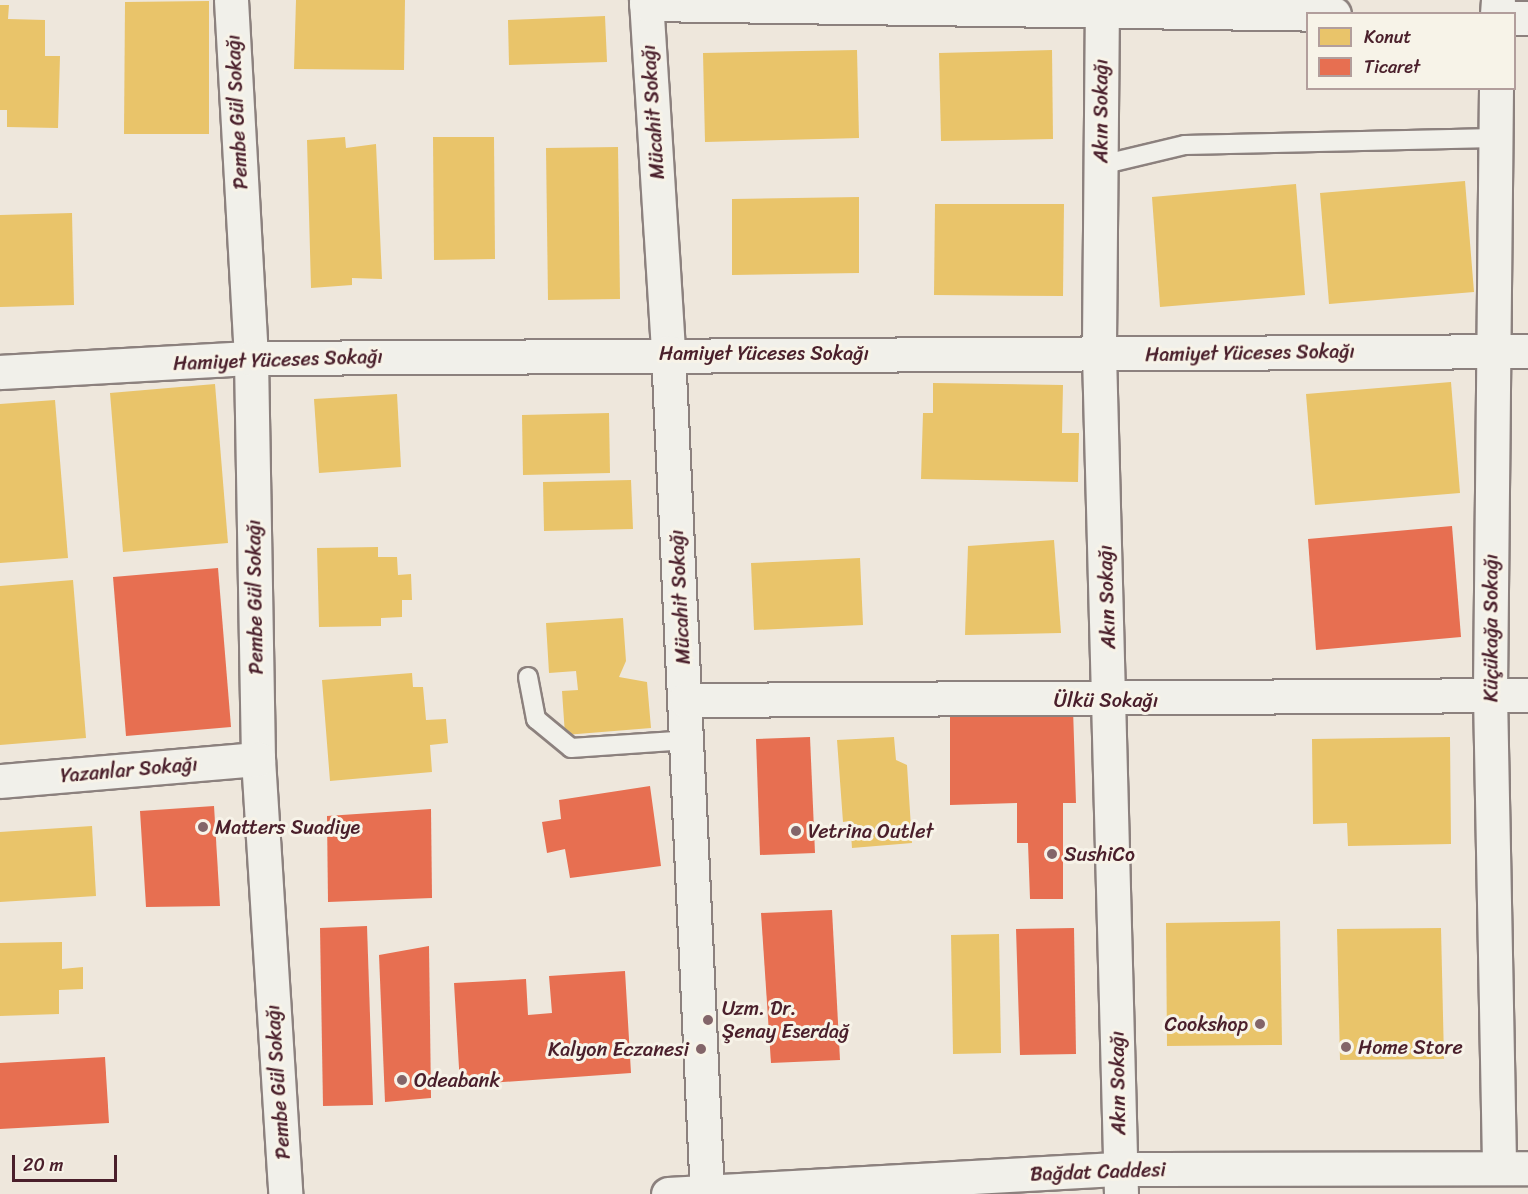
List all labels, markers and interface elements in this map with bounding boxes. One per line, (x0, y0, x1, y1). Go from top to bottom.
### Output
legend (1306, 12, 1516, 90)
text: Konut (1364, 21, 1411, 53)
street label: Pembe Gül Sokağı (221, 33, 253, 191)
street label: Mücahit Sokağı (636, 44, 670, 180)
text: Ticaret (1364, 51, 1420, 83)
street label: Akın Sokağı (1089, 59, 1113, 163)
street label: Hamiyet Yüceses Sokağı (1145, 339, 1355, 367)
street label: Hamiyet Yüceses Sokağı (659, 341, 869, 365)
street label: Hamiyet Yüceses Sokağı (173, 344, 383, 376)
street label: Pembe Gül Sokağı (242, 518, 268, 676)
street label: Mücahit Sokağı (664, 529, 696, 665)
street label: Akın Sokağı (1093, 544, 1121, 650)
street label: Küçükağa Sokağı (1479, 554, 1503, 702)
street label: Ülkü Sokağı (1054, 688, 1158, 712)
street label: Yazanlar Sokağı (60, 752, 198, 788)
place label: Matters Suadiye (215, 815, 361, 839)
place label: Vetrina Outlet (808, 819, 934, 843)
marker: Matters Suadiye (196, 820, 210, 834)
marker: Vetrina Outlet (789, 824, 803, 838)
place label: SushiCo (1064, 842, 1135, 866)
marker: SushiCo (1045, 847, 1059, 861)
place label: Uzm. Dr. Şenay Eserdağ (722, 996, 851, 1043)
street label: Pembe Gül Sokağı (261, 1003, 295, 1161)
marker: Uzm. Dr. Şenay Eserdağ (699, 1011, 717, 1029)
place label: Cookshop (1164, 1012, 1248, 1036)
marker: Cookshop (1253, 1017, 1267, 1031)
street label: Akın Sokağı (1105, 1031, 1131, 1135)
place label: Home Store (1358, 1035, 1463, 1059)
place label: Kalyon Eczanesi (548, 1037, 689, 1061)
marker: Home Store (1339, 1040, 1353, 1054)
marker: Kalyon Eczanesi (694, 1042, 708, 1056)
place label: Odeabank (414, 1068, 500, 1092)
marker: Odeabank (395, 1073, 409, 1087)
scale bar (15, 1143, 120, 1181)
text: 20 m (23, 1149, 63, 1181)
street label: Bağdat Caddesi (1030, 1158, 1166, 1186)

